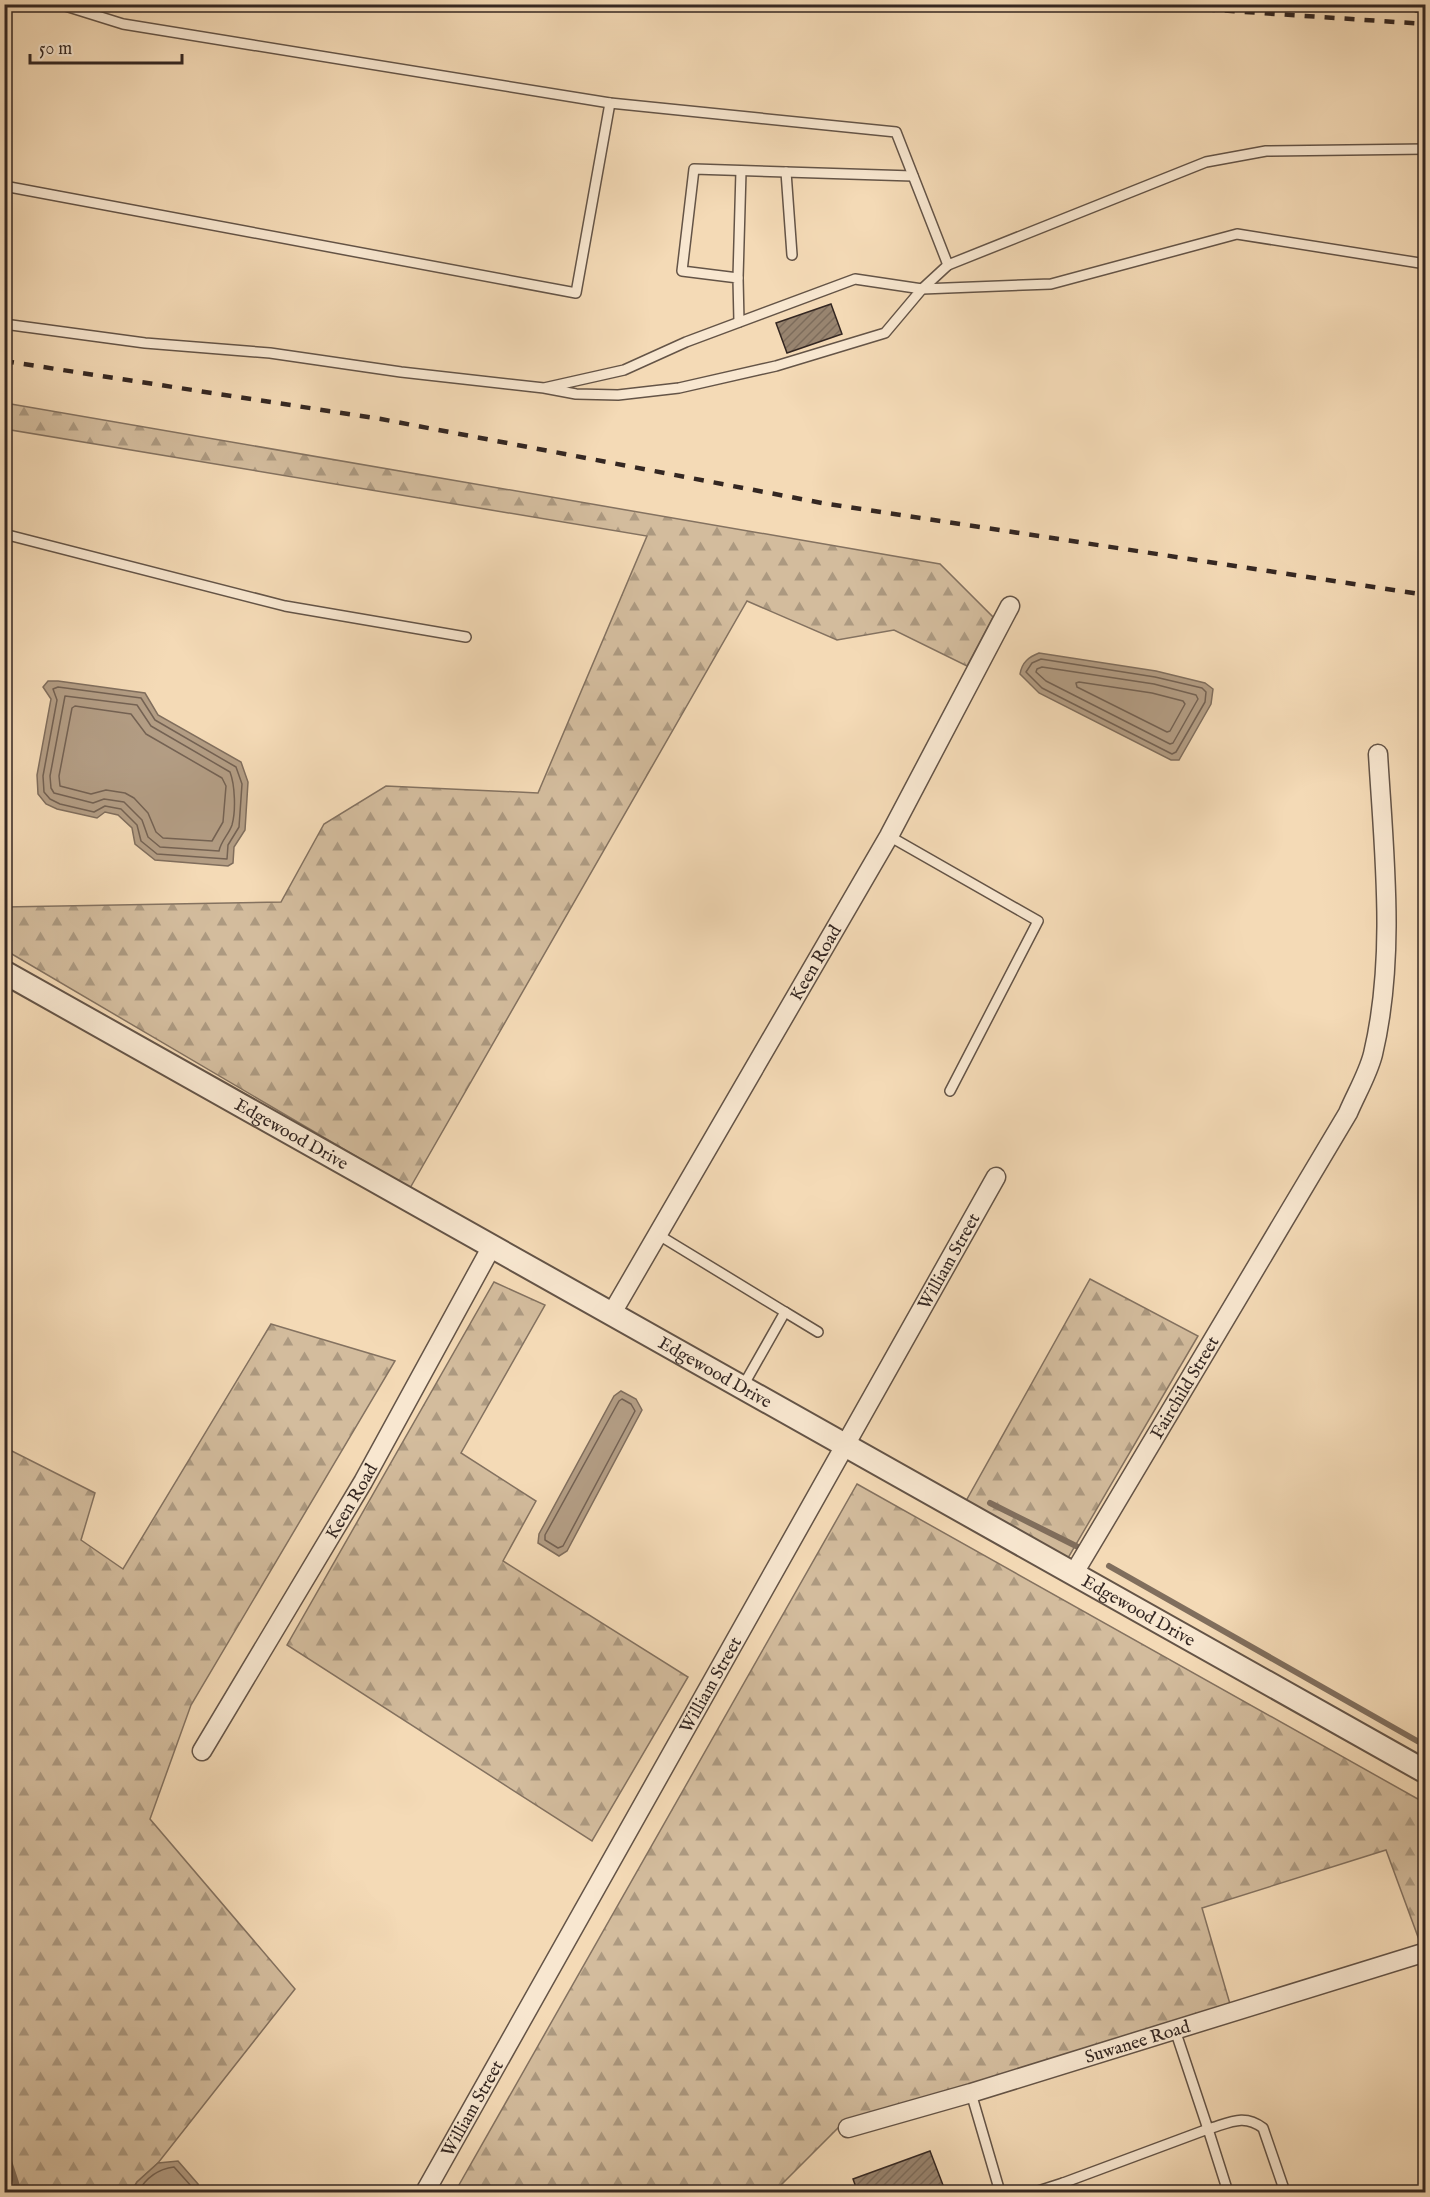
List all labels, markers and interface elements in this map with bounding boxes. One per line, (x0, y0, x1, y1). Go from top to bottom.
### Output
scale bar (30, 27, 182, 65)
text: 50 m (39, 38, 72, 61)
street label: Keen Road (786, 921, 848, 1006)
street label: Edgewood Drive (230, 1094, 352, 1176)
street label: William Street (914, 1210, 986, 1314)
street label: Edgewood Drive (654, 1332, 775, 1415)
street label: Fairchild Street (1146, 1333, 1225, 1444)
street label: Keen Road (321, 1460, 384, 1544)
street label: Edgewood Drive (1077, 1571, 1199, 1653)
street label: William Street (675, 1633, 748, 1738)
street label: Suwanee Road (1082, 2016, 1194, 2070)
street label: William Street (437, 2057, 510, 2161)

